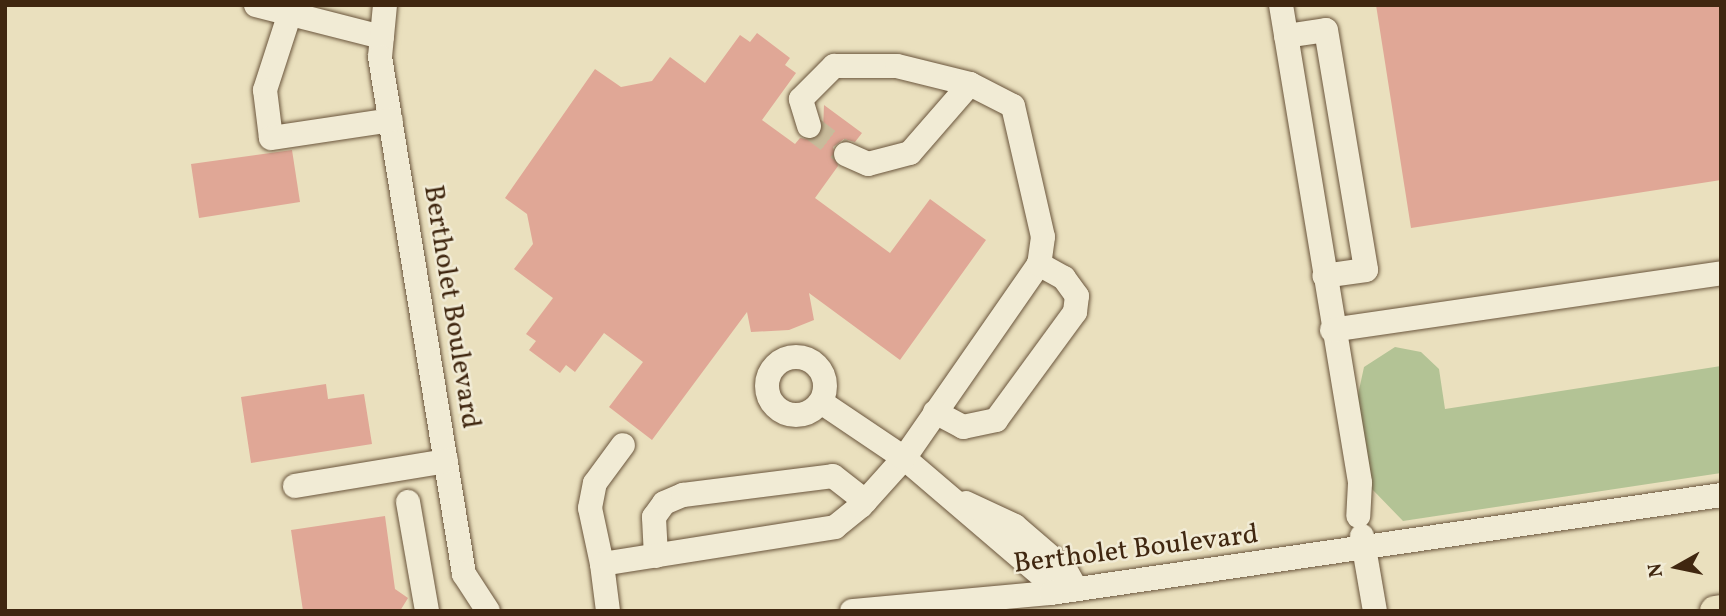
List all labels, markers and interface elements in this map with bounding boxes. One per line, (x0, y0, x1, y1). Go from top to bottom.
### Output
street label: Bertholet Boulevard (415, 183, 487, 431)
street label: Bertholet Boulevard (1012, 518, 1260, 582)
north arrow (1642, 532, 1712, 602)
text: N (1642, 561, 1670, 579)

